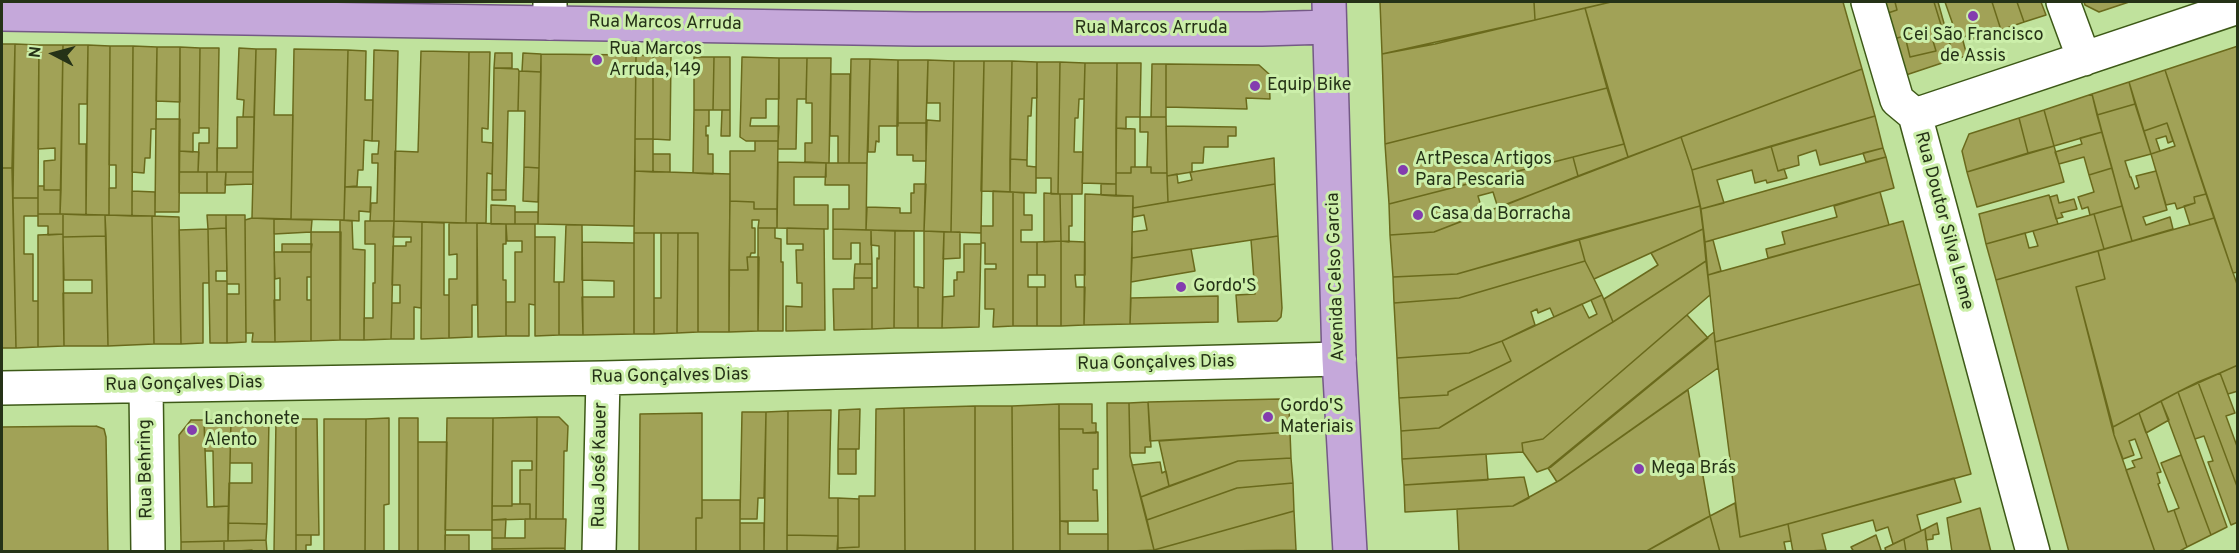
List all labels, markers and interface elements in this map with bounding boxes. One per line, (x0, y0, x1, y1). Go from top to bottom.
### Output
marker: Cei São Francisco de Assis (1966, 9, 1980, 23)
street label: Rua Marcos Arruda (588, 12, 742, 36)
street label: Rua Marcos Arruda (1074, 18, 1228, 40)
north arrow (24, 24, 84, 84)
place label: Cei São Francisco de Assis (1902, 25, 2044, 68)
place label: Rua Marcos Arruda, 149 (609, 39, 702, 82)
text: N (26, 45, 47, 59)
marker: Rua Marcos Arruda, 149 (590, 53, 604, 67)
place label: Equip Bike (1267, 75, 1351, 97)
marker: Equip Bike (1248, 79, 1262, 93)
street label: Rua Doutor Silva Leme (1909, 130, 1977, 312)
place label: ArtPesca Artigos Para Pescaria (1415, 149, 1552, 192)
marker: ArtPesca Artigos Para Pescaria (1396, 163, 1410, 177)
street label: Avenida Celso Garcia (1323, 192, 1351, 362)
place label: Casa da Borracha (1430, 204, 1571, 226)
marker: Casa da Borracha (1411, 208, 1425, 222)
place label: Gordo'S (1193, 276, 1257, 298)
marker: Gordo'S (1174, 280, 1188, 294)
street label: Rua Gonçalves Dias (1077, 352, 1235, 376)
street label: Rua Gonçalves Dias (591, 365, 749, 389)
street label: Rua Gonçalves Dias (105, 373, 263, 397)
place label: Gordo'S Materiais (1280, 396, 1354, 438)
street label: Rua José Kauer (589, 402, 613, 528)
place label: Lanchonete Alento (204, 409, 300, 452)
marker: Gordo'S Materiais (1261, 410, 1275, 424)
street label: Rua Behring (135, 419, 159, 519)
marker: Lanchonete Alento (185, 423, 199, 437)
place label: Mega Brás (1651, 458, 1736, 480)
marker: Mega Brás (1632, 462, 1646, 476)

